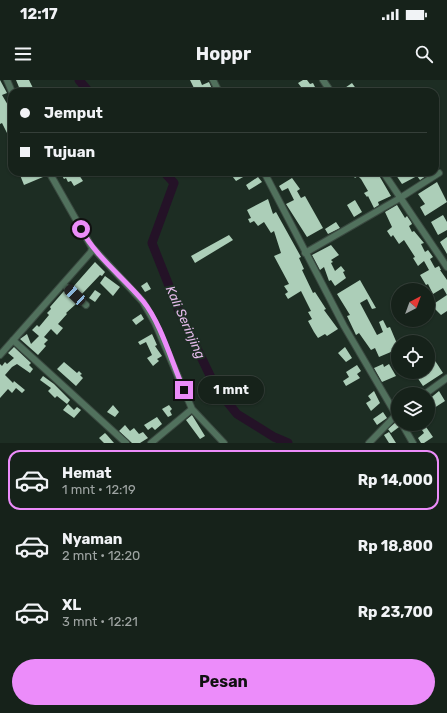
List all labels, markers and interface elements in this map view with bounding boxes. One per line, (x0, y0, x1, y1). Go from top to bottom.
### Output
text: 12:17 (20, 5, 58, 23)
icon: menu (12, 43, 34, 65)
text: Hoppr (196, 43, 251, 65)
icon: search (413, 43, 435, 65)
text: Jemput (44, 104, 103, 122)
text: Tujuan (44, 143, 95, 161)
route start (72, 220, 90, 238)
car (62, 282, 88, 308)
water label: Kali Serinjing (162, 283, 208, 362)
north arrow (391, 283, 435, 327)
map controls (391, 283, 435, 431)
button: locate (391, 335, 435, 379)
callout: 1 mnt (198, 376, 264, 404)
route end (175, 381, 193, 399)
text: 1 mnt (213, 382, 249, 397)
button: layers (391, 387, 435, 431)
icon: car (14, 462, 50, 498)
text: Hemat (62, 464, 112, 482)
text: Rp 14,000 (358, 471, 433, 489)
text: 1 mnt · 12:19 (62, 482, 136, 497)
icon: car (14, 528, 50, 564)
text: Nyaman (62, 530, 123, 548)
text: Rp 18,800 (358, 537, 433, 555)
text: 2 mnt · 12:20 (62, 548, 140, 563)
icon: car (14, 594, 50, 630)
text: XL (62, 596, 81, 614)
text: Rp 23,700 (358, 603, 433, 621)
text: 3 mnt · 12:21 (62, 614, 138, 629)
button: Pesan (12, 659, 435, 705)

